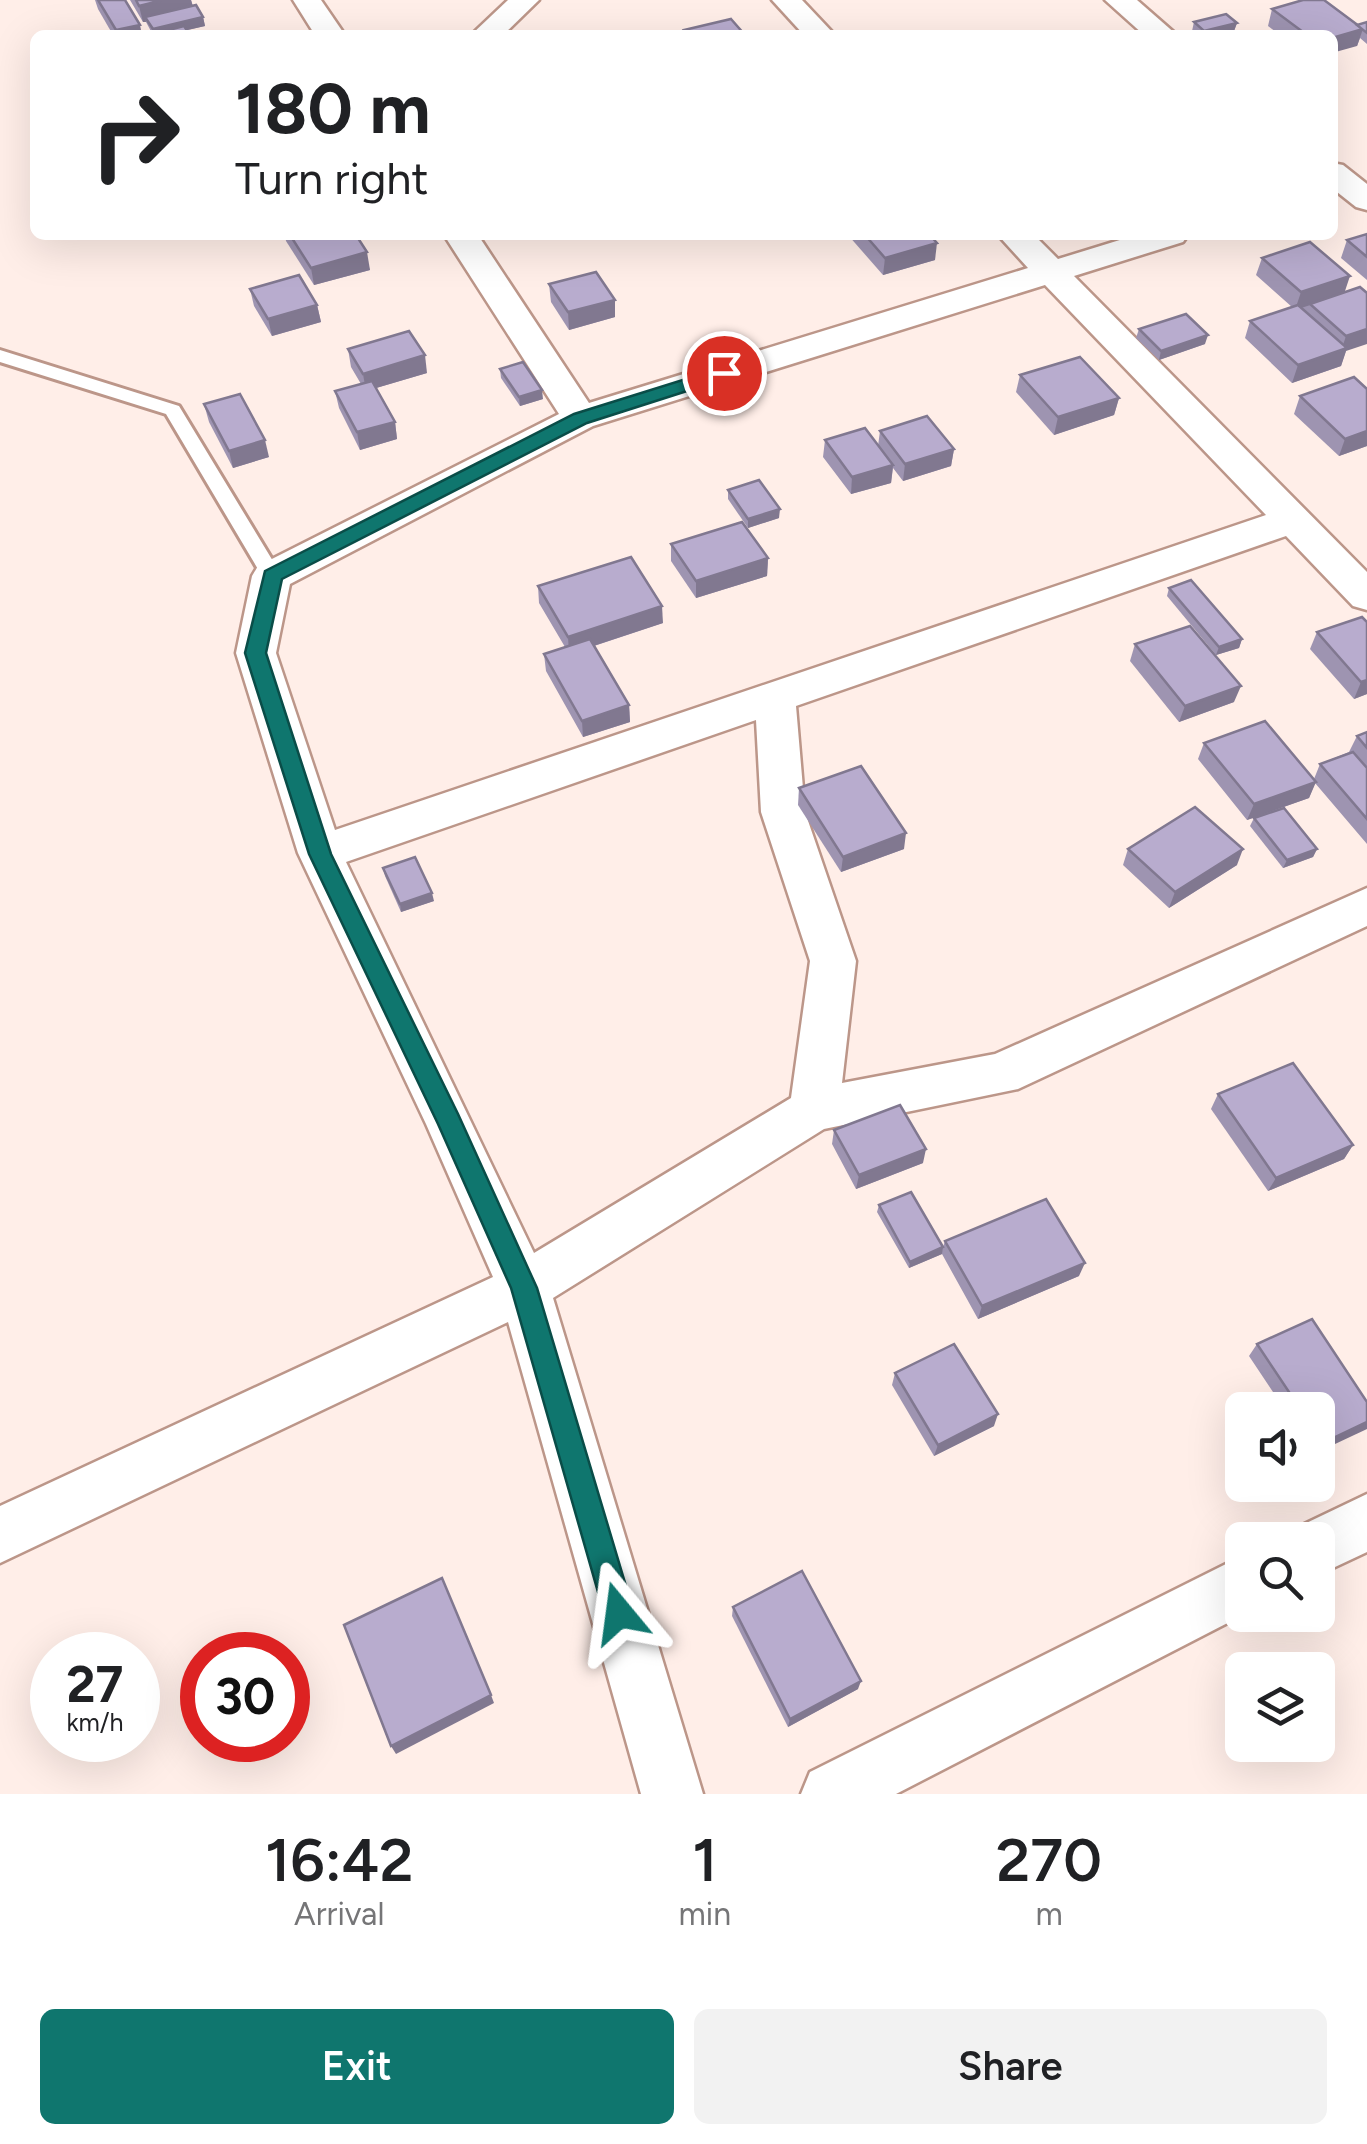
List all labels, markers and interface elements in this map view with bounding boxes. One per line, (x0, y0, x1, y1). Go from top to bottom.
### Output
text: 180 m (235, 66, 430, 151)
icon: right (70, 70, 200, 200)
text: Turn right (235, 151, 428, 205)
pin (682, 331, 767, 416)
icon: arrive (697, 346, 752, 401)
map controls (1225, 1392, 1335, 1762)
button: sound (1225, 1392, 1335, 1502)
button: search (1225, 1522, 1335, 1632)
position arrow (567, 1561, 671, 1665)
speed limit sign: 30 (180, 1632, 310, 1762)
button: layers (1225, 1652, 1335, 1762)
text: 27 (67, 1654, 123, 1715)
text: km/h (66, 1707, 124, 1737)
text: 16:42 (265, 1824, 414, 1896)
text: 1 (692, 1824, 717, 1896)
text: 270 (996, 1824, 1102, 1896)
text: Arrival (294, 1895, 384, 1933)
text: min (679, 1895, 731, 1933)
text: m (1035, 1895, 1063, 1933)
button: Exit (40, 2009, 674, 2124)
button: Share (694, 2009, 1327, 2124)

